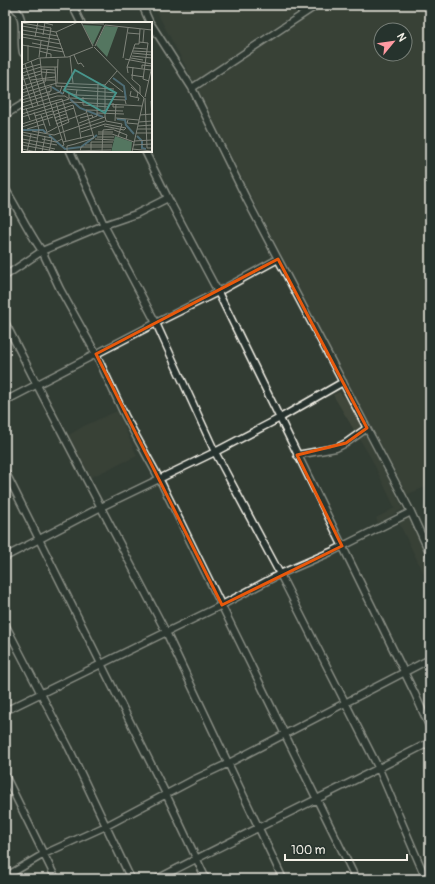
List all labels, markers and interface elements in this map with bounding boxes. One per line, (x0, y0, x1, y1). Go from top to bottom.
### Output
inset map (22, 22, 152, 152)
north arrow (373, 22, 413, 62)
text: N (394, 31, 409, 44)
scale bar (285, 836, 407, 862)
text: 100 m (291, 843, 326, 858)

